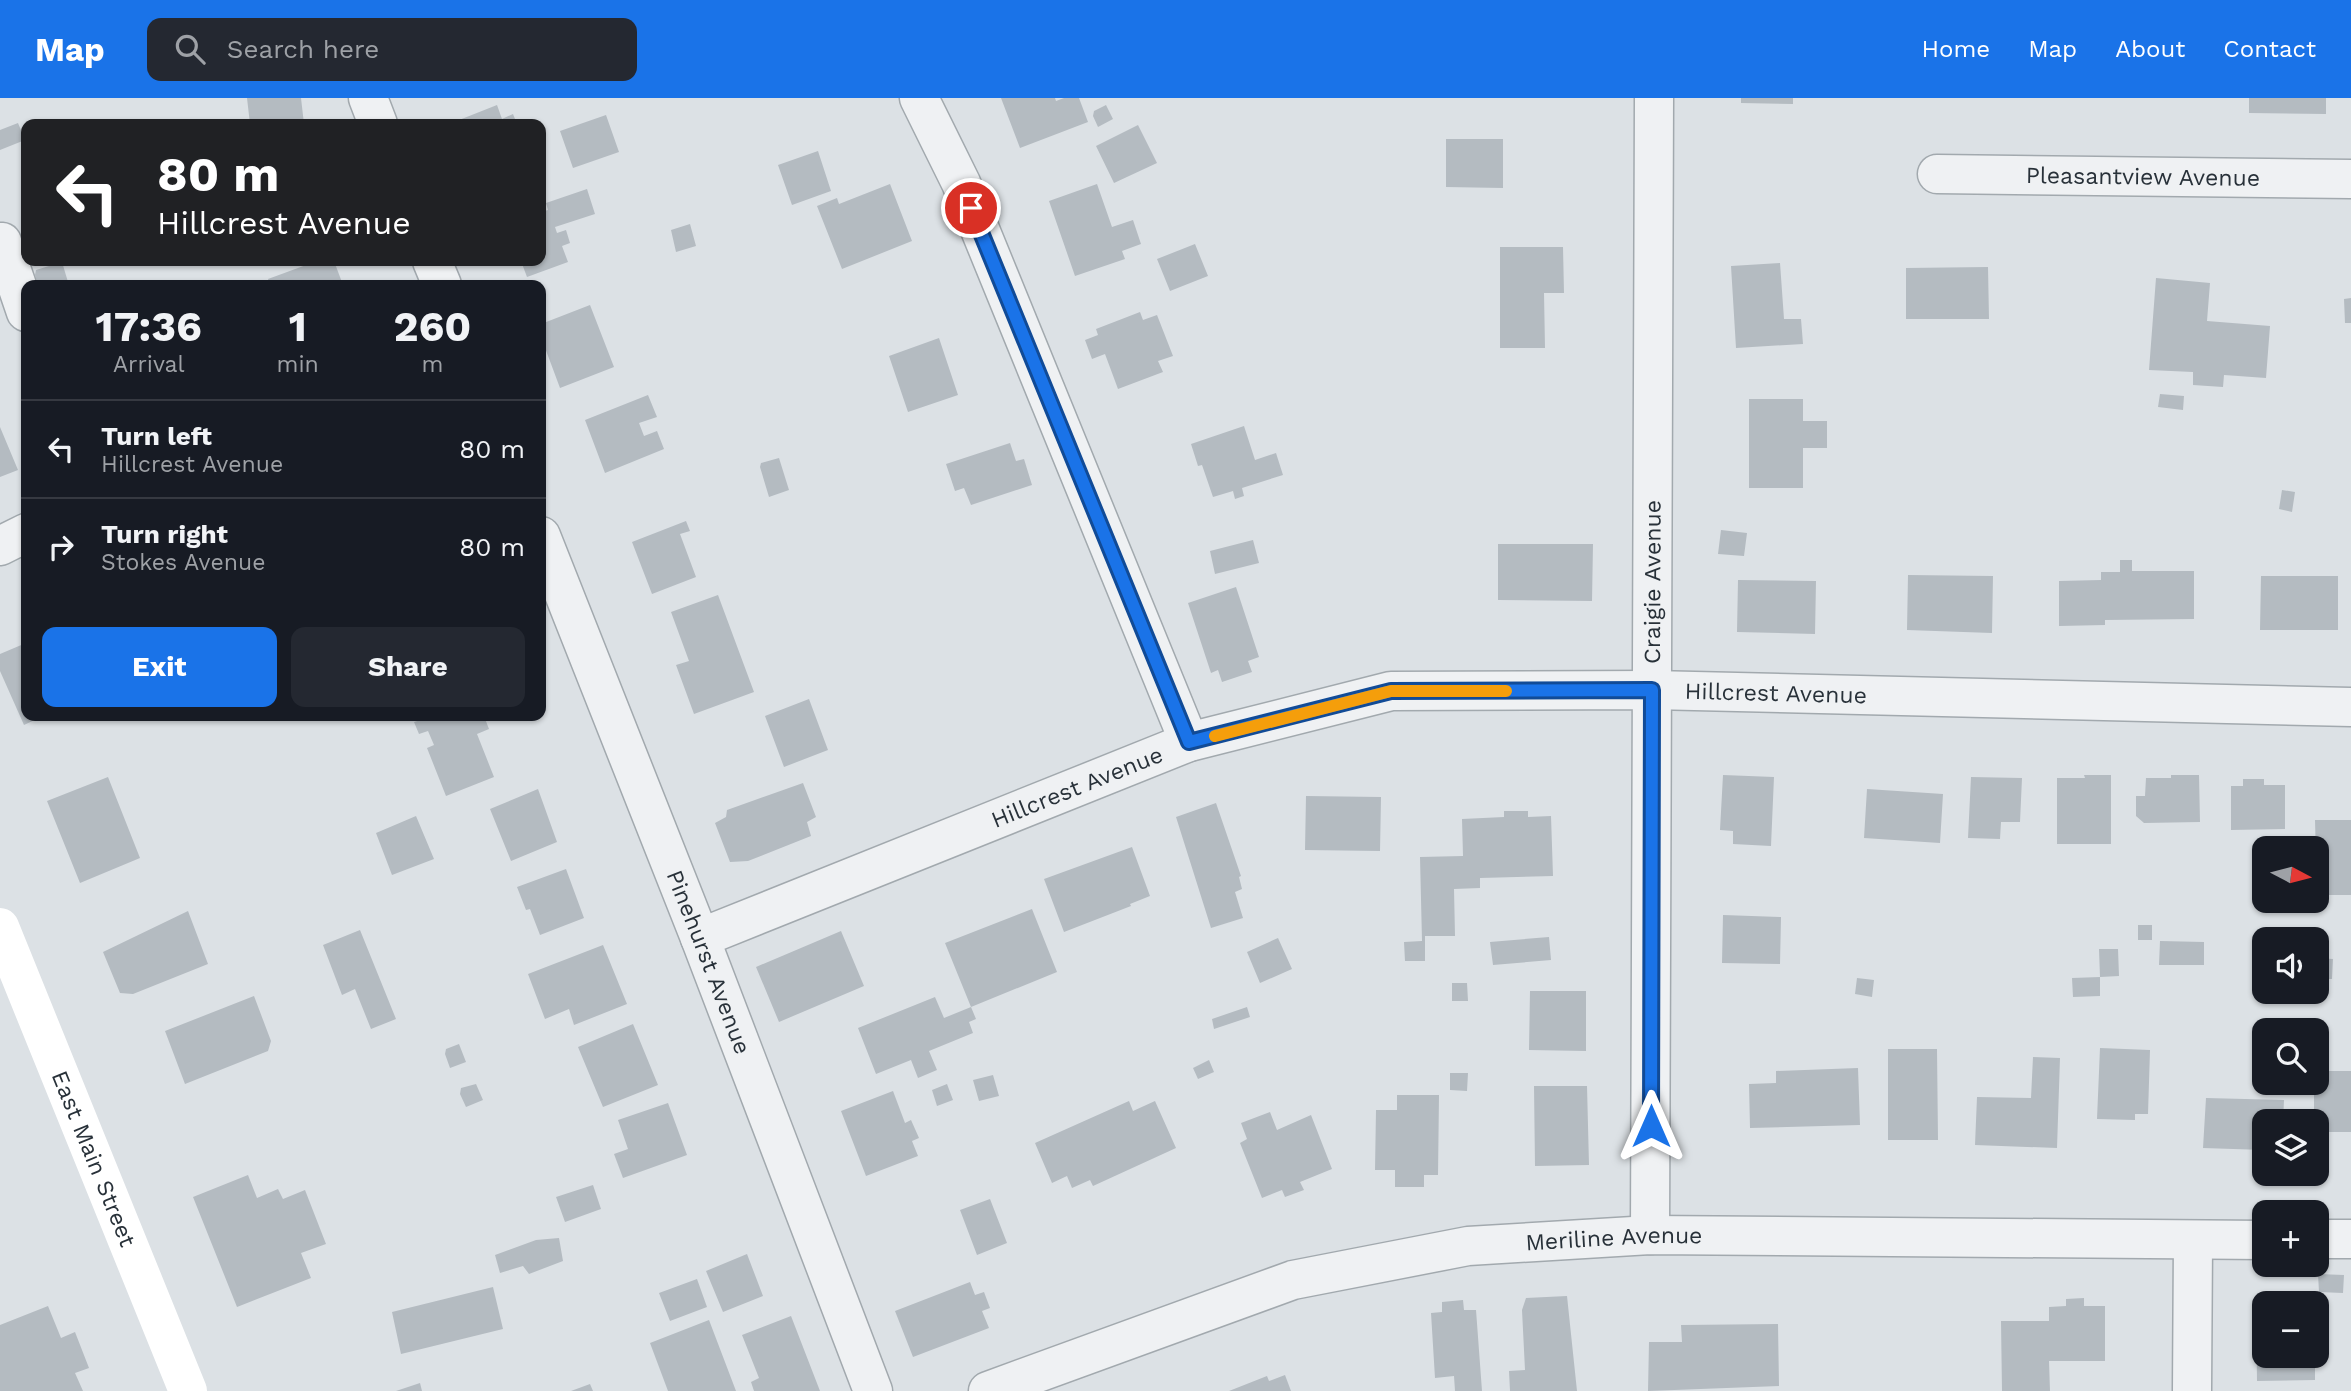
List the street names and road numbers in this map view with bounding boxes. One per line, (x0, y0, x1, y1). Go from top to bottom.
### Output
street label: Pleasantview Avenue (2026, 162, 2260, 192)
street label: Craigie Avenue (1639, 500, 1667, 664)
street label: Hillcrest Avenue (1684, 678, 1867, 709)
street label: Hillcrest Avenue (987, 741, 1167, 834)
street label: Pinehurst Avenue (661, 866, 756, 1058)
street label: East Main Street (46, 1067, 141, 1251)
street label: Meriline Avenue (1525, 1222, 1703, 1257)

